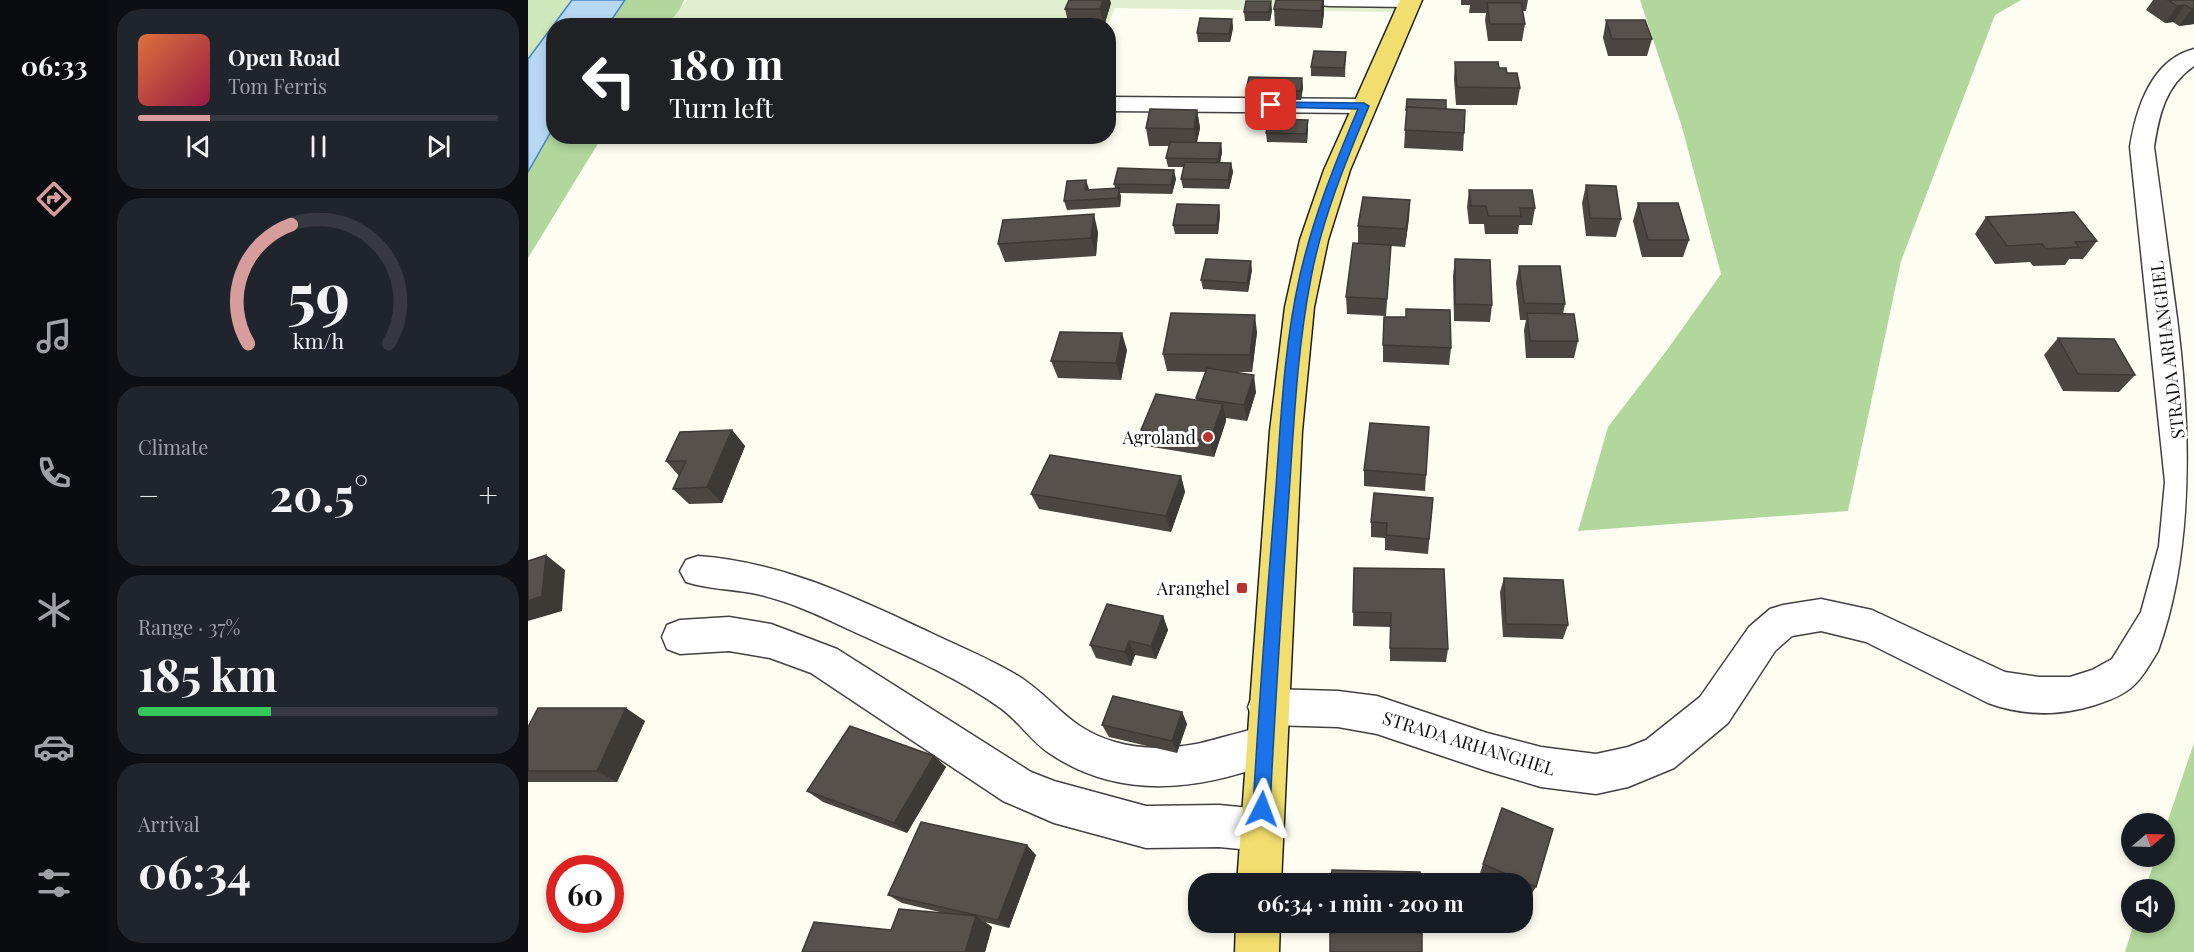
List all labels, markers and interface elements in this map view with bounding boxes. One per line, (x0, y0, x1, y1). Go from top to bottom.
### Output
text: 180 m (669, 35, 784, 91)
text: Open Road (228, 42, 340, 72)
icon: left (570, 42, 648, 120)
text: 06:33 (21, 47, 87, 83)
text: Tom Ferris (228, 72, 327, 99)
pin (1245, 79, 1296, 130)
icon: arrive (1254, 88, 1287, 121)
text: Turn left (669, 89, 773, 125)
icon: previous (182, 130, 215, 163)
icon: pause (302, 130, 335, 163)
icon: next (422, 130, 455, 163)
icon: directions (33, 178, 75, 220)
text: 59 (286, 251, 350, 335)
street label: STRADA ARHANGHEL (2144, 259, 2190, 440)
icon: music (33, 315, 75, 357)
text: km/h (292, 327, 344, 355)
place label: Agroland (1122, 425, 1197, 449)
marker: Agroland (1201, 430, 1215, 444)
text: Climate (138, 433, 208, 460)
icon: phone (33, 452, 75, 494)
text: 20.5° (270, 463, 368, 523)
text: − (138, 472, 159, 516)
text: + (479, 472, 498, 516)
place label: Aranghel (1156, 576, 1230, 600)
marker: Aranghel (1235, 581, 1249, 595)
icon: climate (33, 589, 75, 631)
text: Range · 37% (138, 613, 240, 640)
text: 185 km (138, 643, 277, 703)
street label: STRADA ARHANGHEL (1380, 705, 1559, 781)
icon: car (33, 726, 75, 768)
position arrow (1230, 777, 1294, 841)
text: Arrival (138, 810, 200, 837)
north arrow (2121, 813, 2175, 867)
map controls (2121, 813, 2175, 933)
text: 06:34 (138, 840, 251, 900)
speed limit sign: 60 (546, 855, 624, 933)
icon: filters (33, 862, 75, 904)
button: sound (2121, 879, 2175, 933)
text: 06:34 · 1 min · 200 m (1257, 888, 1464, 918)

